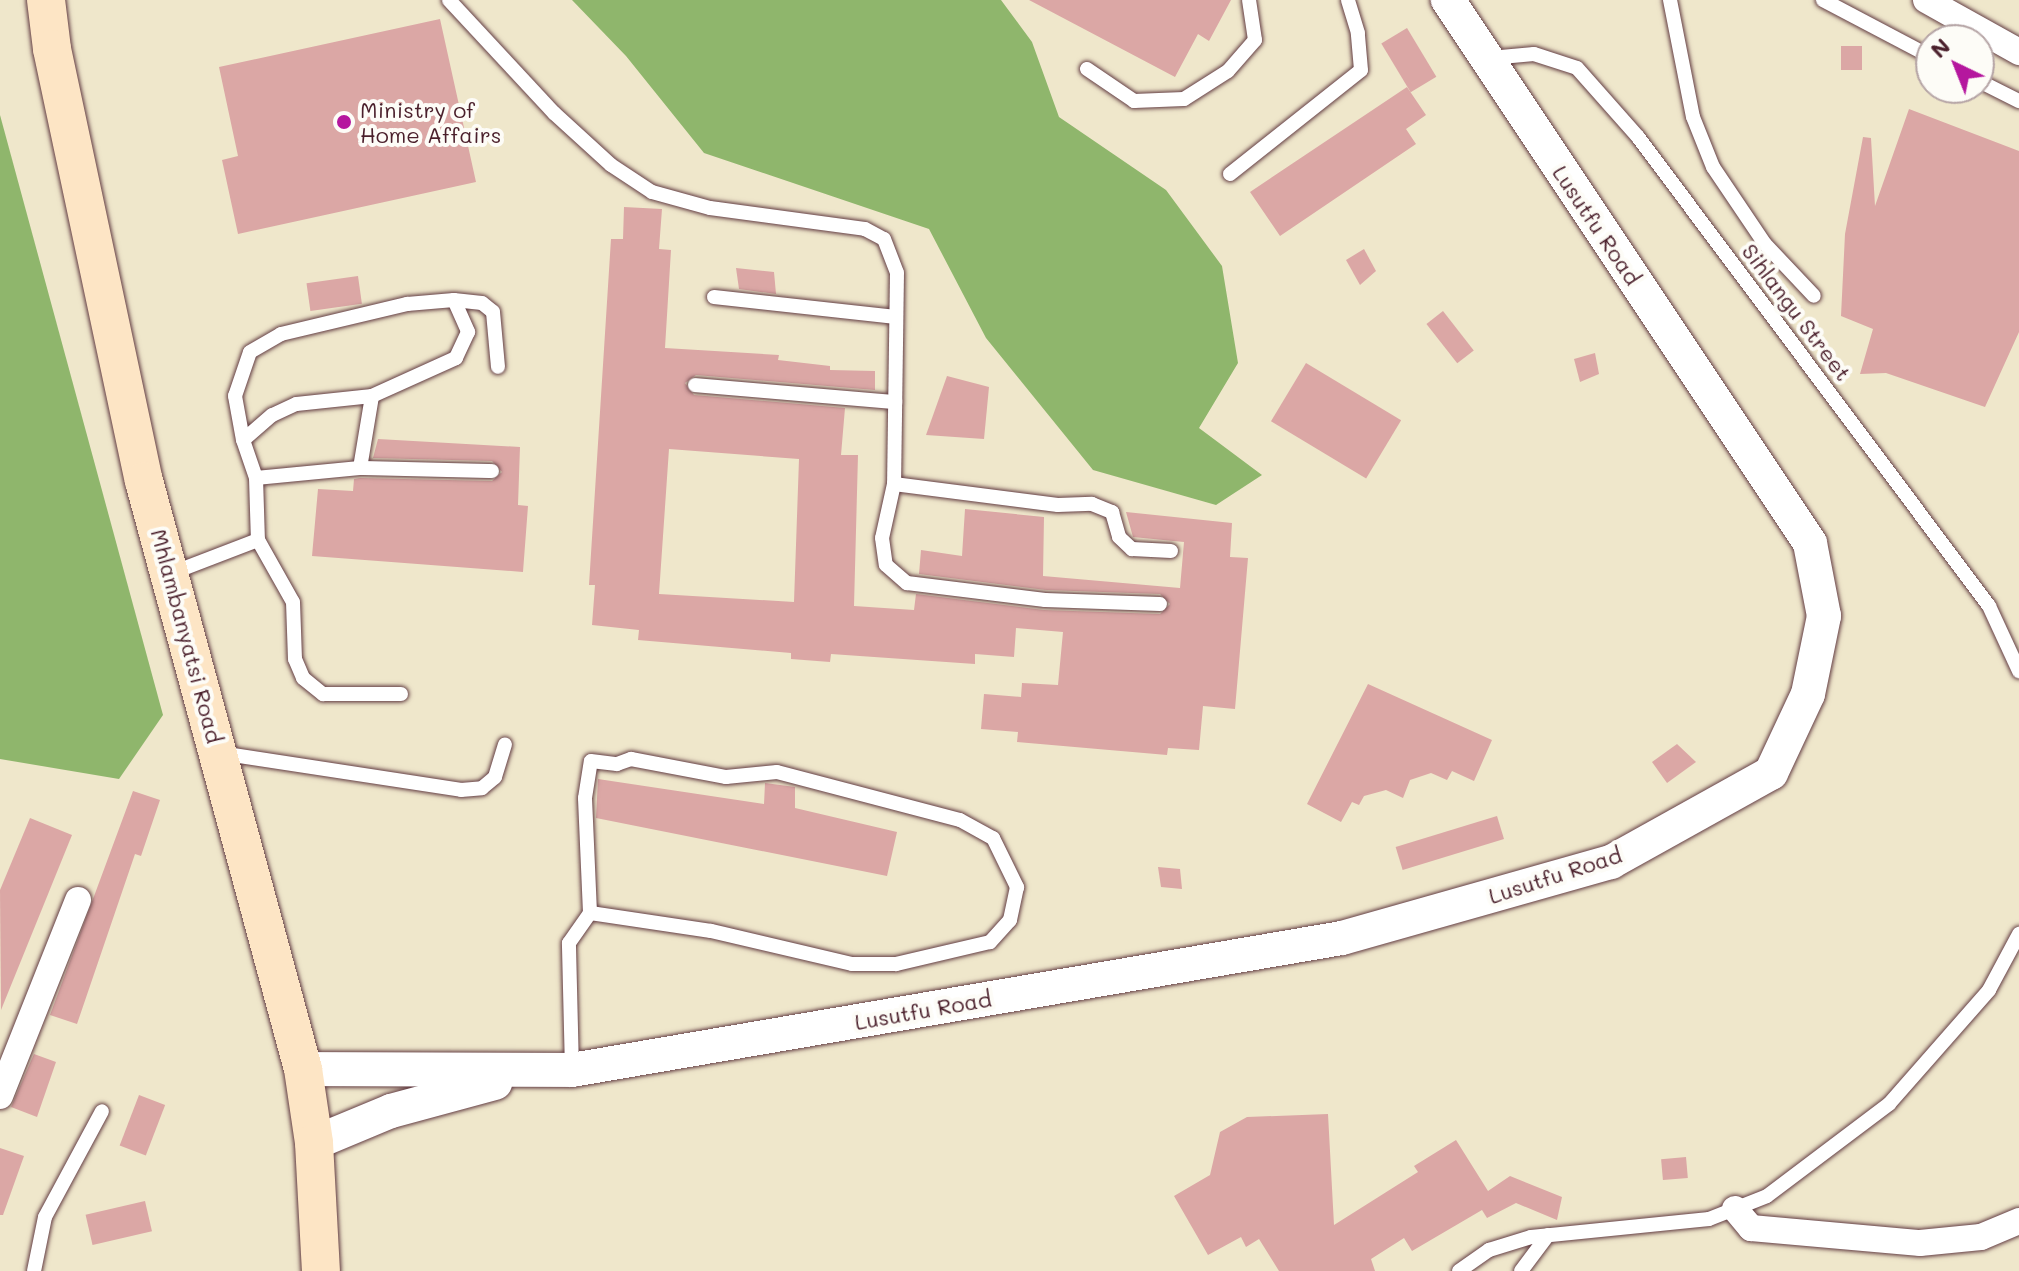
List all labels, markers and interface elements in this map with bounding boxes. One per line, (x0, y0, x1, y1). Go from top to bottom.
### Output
north arrow (1915, 24, 1995, 104)
text: N (1924, 31, 1956, 64)
place label: Ministry of Home Affairs (360, 96, 501, 148)
marker: Ministry of Home Affairs (335, 113, 353, 131)
street label: Lusutfu Road (1547, 160, 1647, 290)
street label: Sihlangu Street (1737, 238, 1857, 386)
street label: Mhlambanyatsi Road (146, 526, 228, 746)
street label: Lusutfu Road (1485, 841, 1625, 909)
street label: Lusutfu Road (853, 985, 993, 1035)

